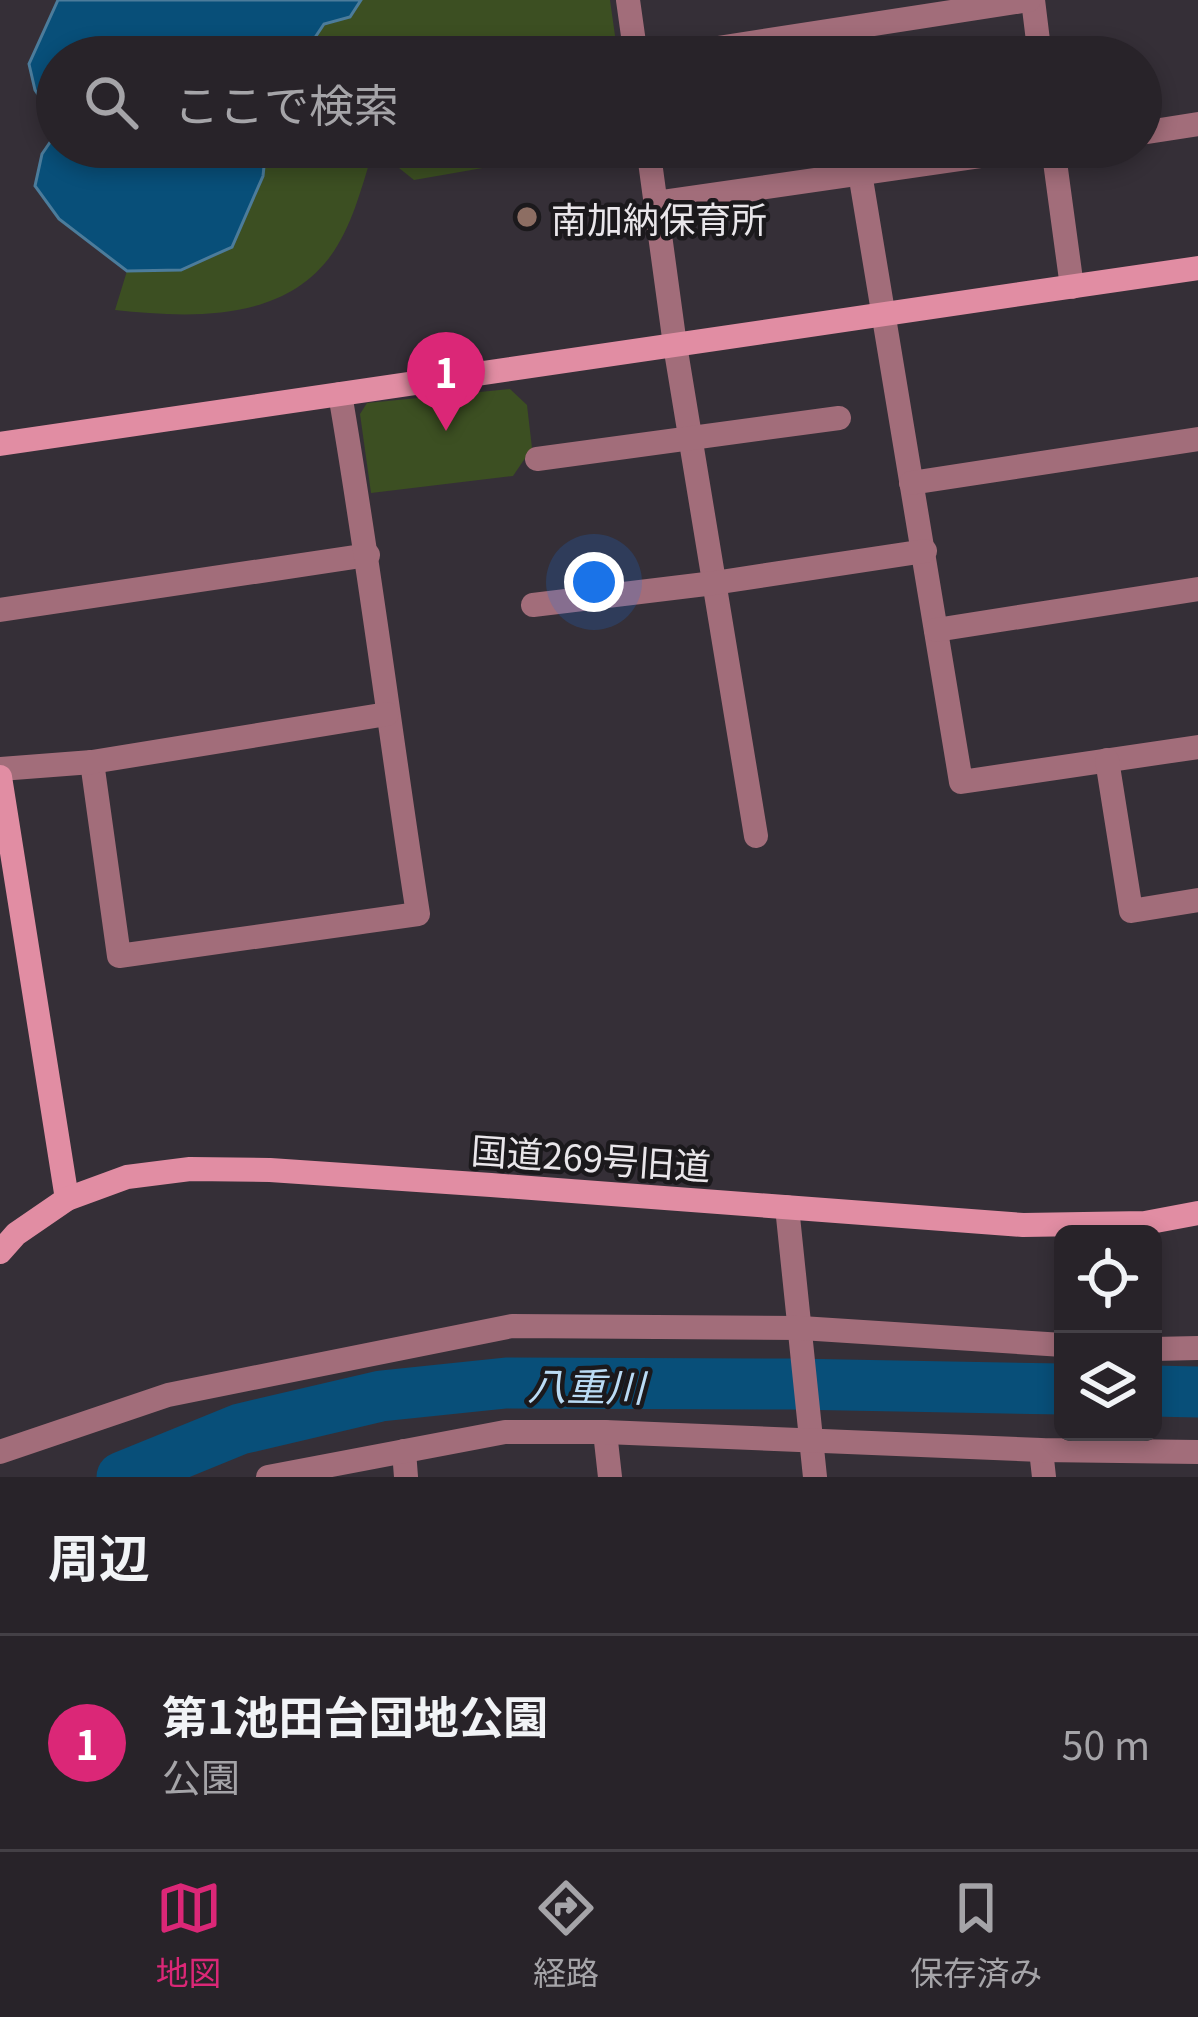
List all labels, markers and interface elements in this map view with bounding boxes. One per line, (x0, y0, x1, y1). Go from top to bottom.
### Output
search box (36, 36, 1162, 168)
icon: search (78, 69, 144, 135)
text: ここで検索 (174, 70, 399, 135)
place label: 南加納保育所 (551, 191, 767, 243)
marker: 南加納保育所 (514, 204, 540, 230)
pin: 1 (407, 332, 485, 431)
your location (564, 552, 624, 612)
street label: 国道269号旧道 (470, 1122, 712, 1190)
map controls (1054, 1225, 1162, 1441)
button: locate (1054, 1225, 1162, 1333)
button: layers (1054, 1333, 1162, 1441)
water label: 八重川 (527, 1355, 649, 1413)
text: 周辺 (48, 1518, 150, 1592)
text: 第1池田台団地公園 (162, 1682, 549, 1747)
text: 1 (75, 1715, 99, 1771)
text: 50 m (1062, 1715, 1150, 1771)
text: 公園 (162, 1747, 240, 1803)
tab: 地図 (156, 1875, 222, 1995)
tab: 経路 (533, 1875, 599, 1995)
tab: 保存済み (910, 1875, 1042, 1995)

